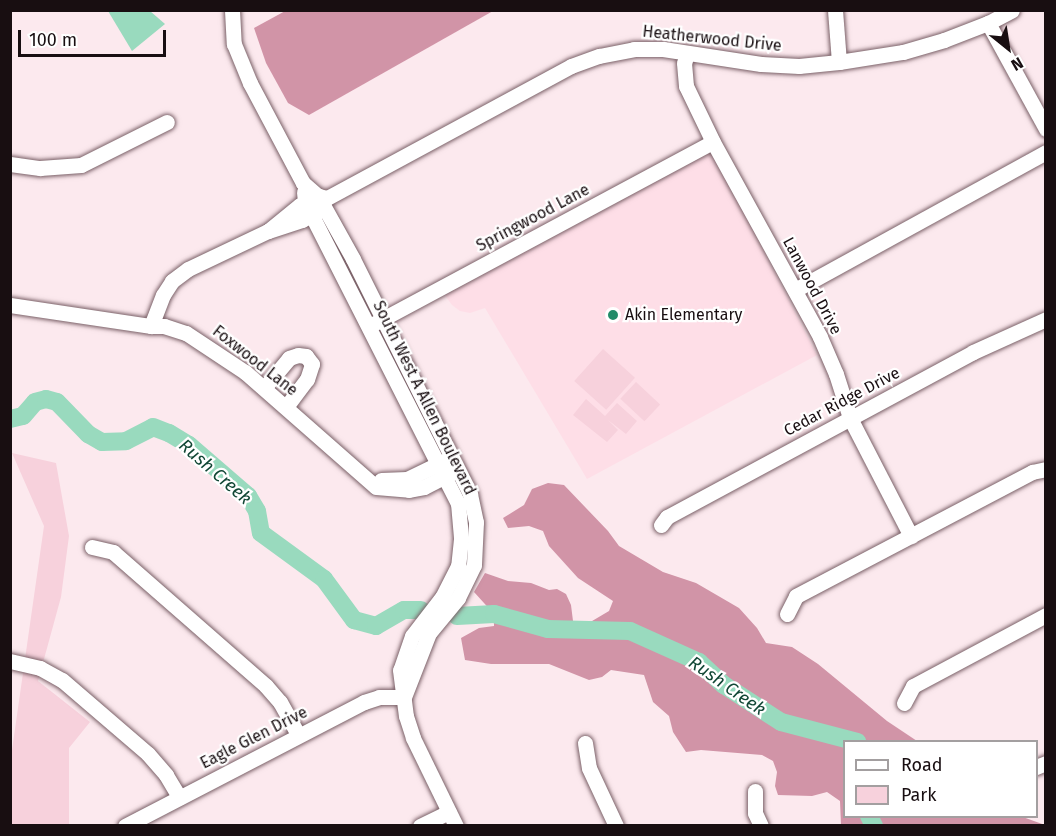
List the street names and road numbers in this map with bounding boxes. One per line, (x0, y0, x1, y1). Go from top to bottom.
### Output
street label: Heatherwood Drive (642, 22, 782, 56)
street label: Springwood Lane (473, 180, 593, 256)
street label: Lanwood Drive (778, 234, 846, 338)
street label: South West A Allen Boulevard (369, 298, 479, 498)
street label: Foxwood Lane (209, 322, 301, 400)
street label: Cedar Ridge Drive (781, 363, 903, 441)
street label: Eagle Glen Drive (197, 703, 311, 773)

